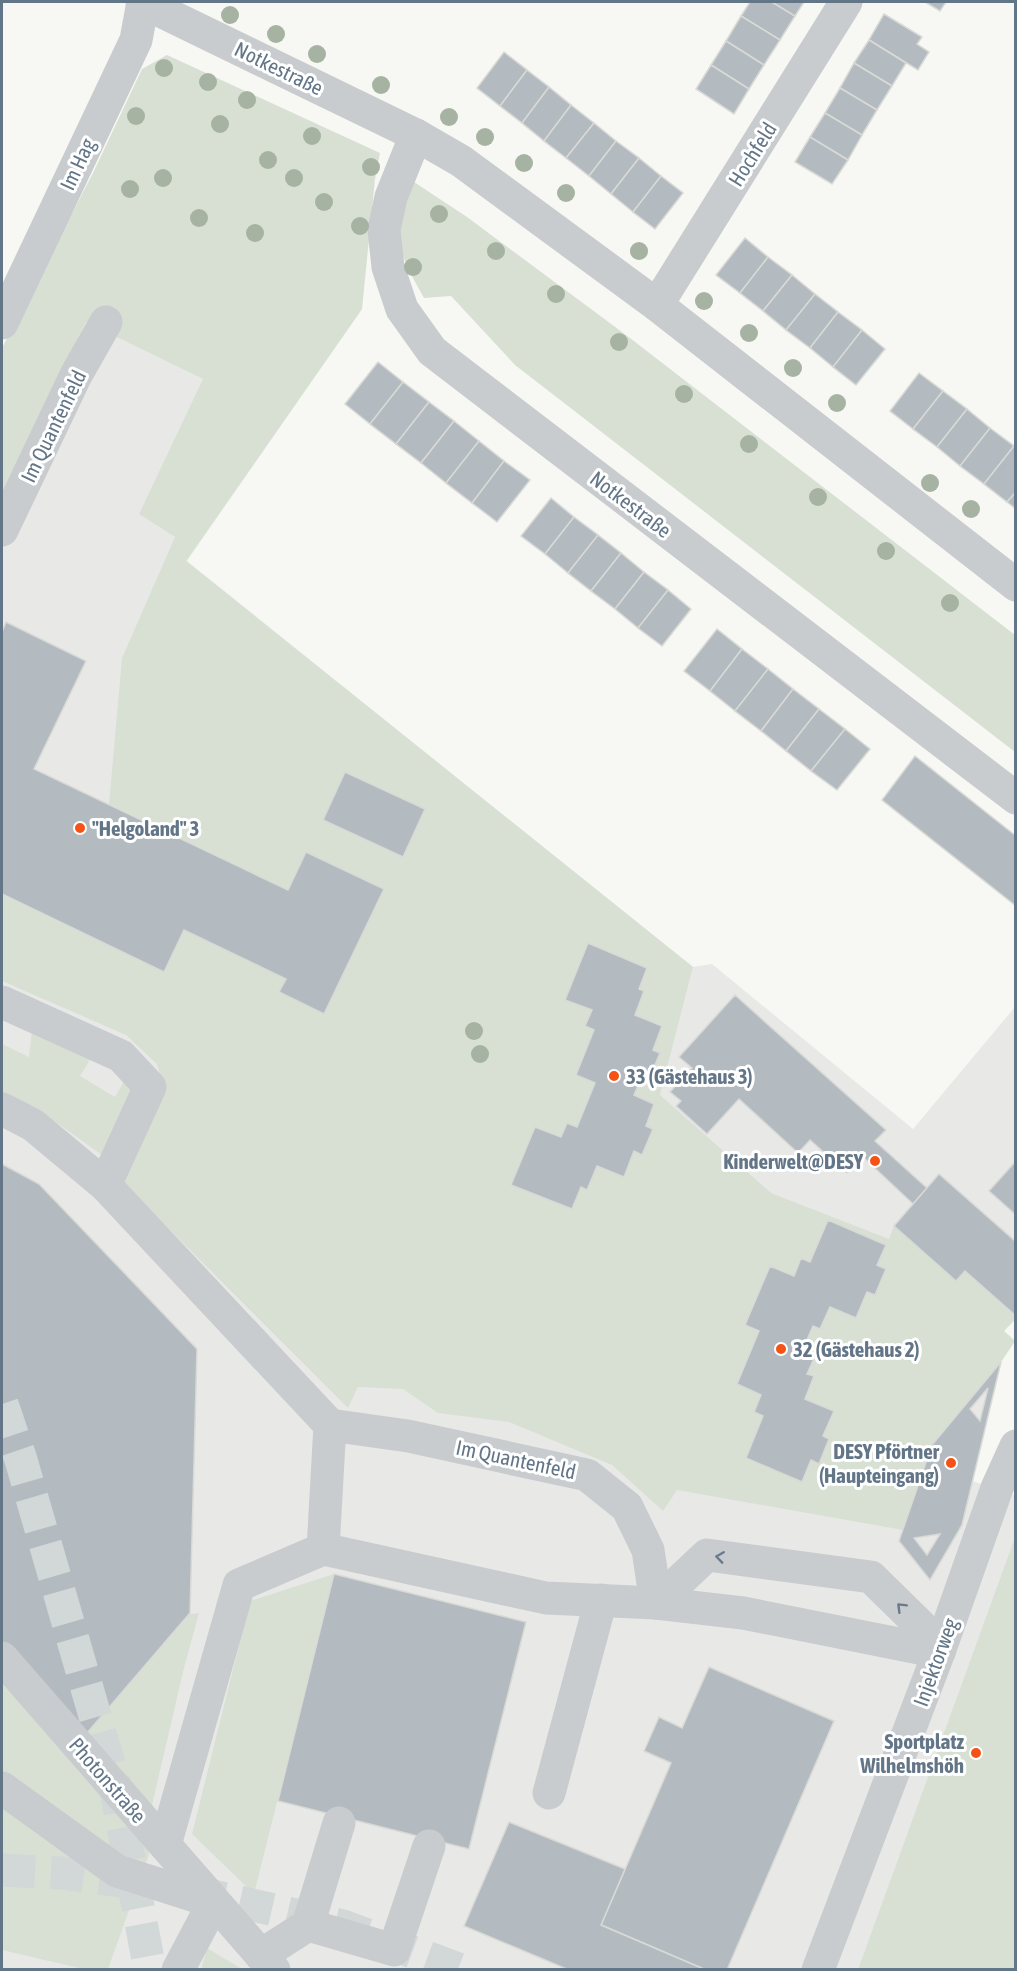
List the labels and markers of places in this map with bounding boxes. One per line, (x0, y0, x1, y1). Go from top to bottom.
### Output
place label: "Helgoland" 3 (92, 816, 199, 840)
marker: "Helgoland" 3 (73, 821, 87, 835)
place label: 33 (Gästehaus 3) (626, 1064, 753, 1088)
marker: 33 (Gästehaus 3) (607, 1069, 621, 1083)
place label: Kinderwelt@DESY (723, 1149, 864, 1173)
marker: Kinderwelt@DESY (868, 1154, 882, 1168)
place label: 32 (Gästehaus 2) (793, 1337, 920, 1361)
marker: 32 (Gästehaus 2) (774, 1342, 788, 1356)
place label: DESY Pförtner (Haupteingang) (819, 1439, 940, 1487)
marker: DESY Pförtner (Haupteingang) (944, 1456, 958, 1470)
place label: Sportplatz Wilhelmshöh (859, 1729, 964, 1777)
marker: Sportplatz Wilhelmshöh (969, 1746, 983, 1760)

